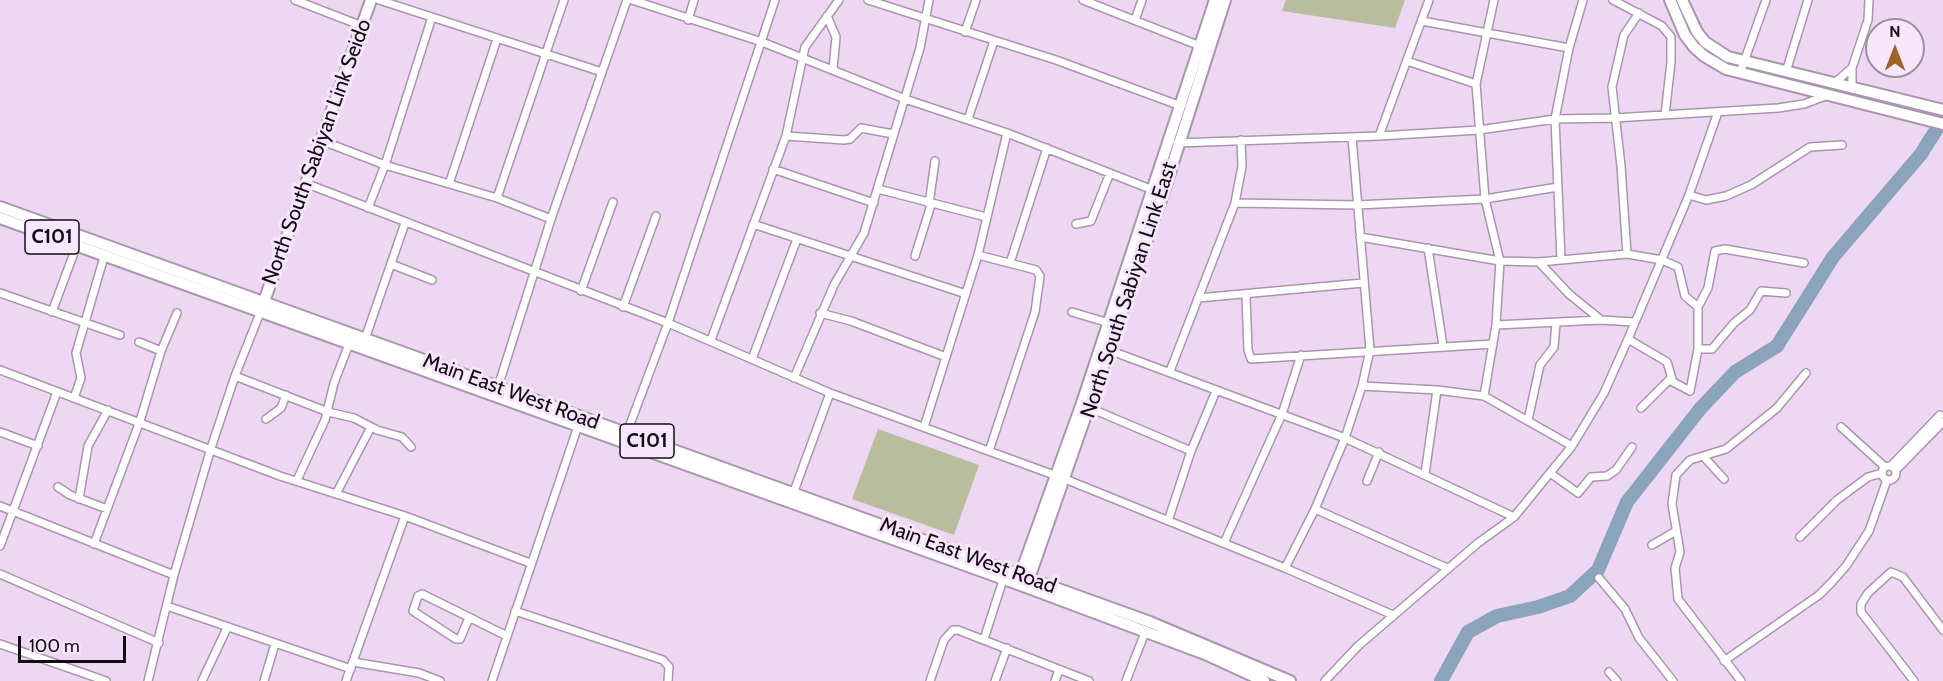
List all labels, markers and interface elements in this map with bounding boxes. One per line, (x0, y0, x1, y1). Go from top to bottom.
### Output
street label: North South Sabiyan Link Seido (257, 16, 377, 288)
north arrow (1865, 18, 1925, 78)
text: N (1889, 22, 1901, 41)
street label: North South Sabiyan Link East (1076, 159, 1182, 421)
road number: C101 (25, 220, 79, 254)
street label: Main East West Road (419, 348, 603, 436)
road number: C101 (620, 424, 674, 458)
street label: Main East West Road (876, 512, 1060, 600)
scale bar (21, 624, 129, 662)
text: 100 m (29, 635, 80, 657)

